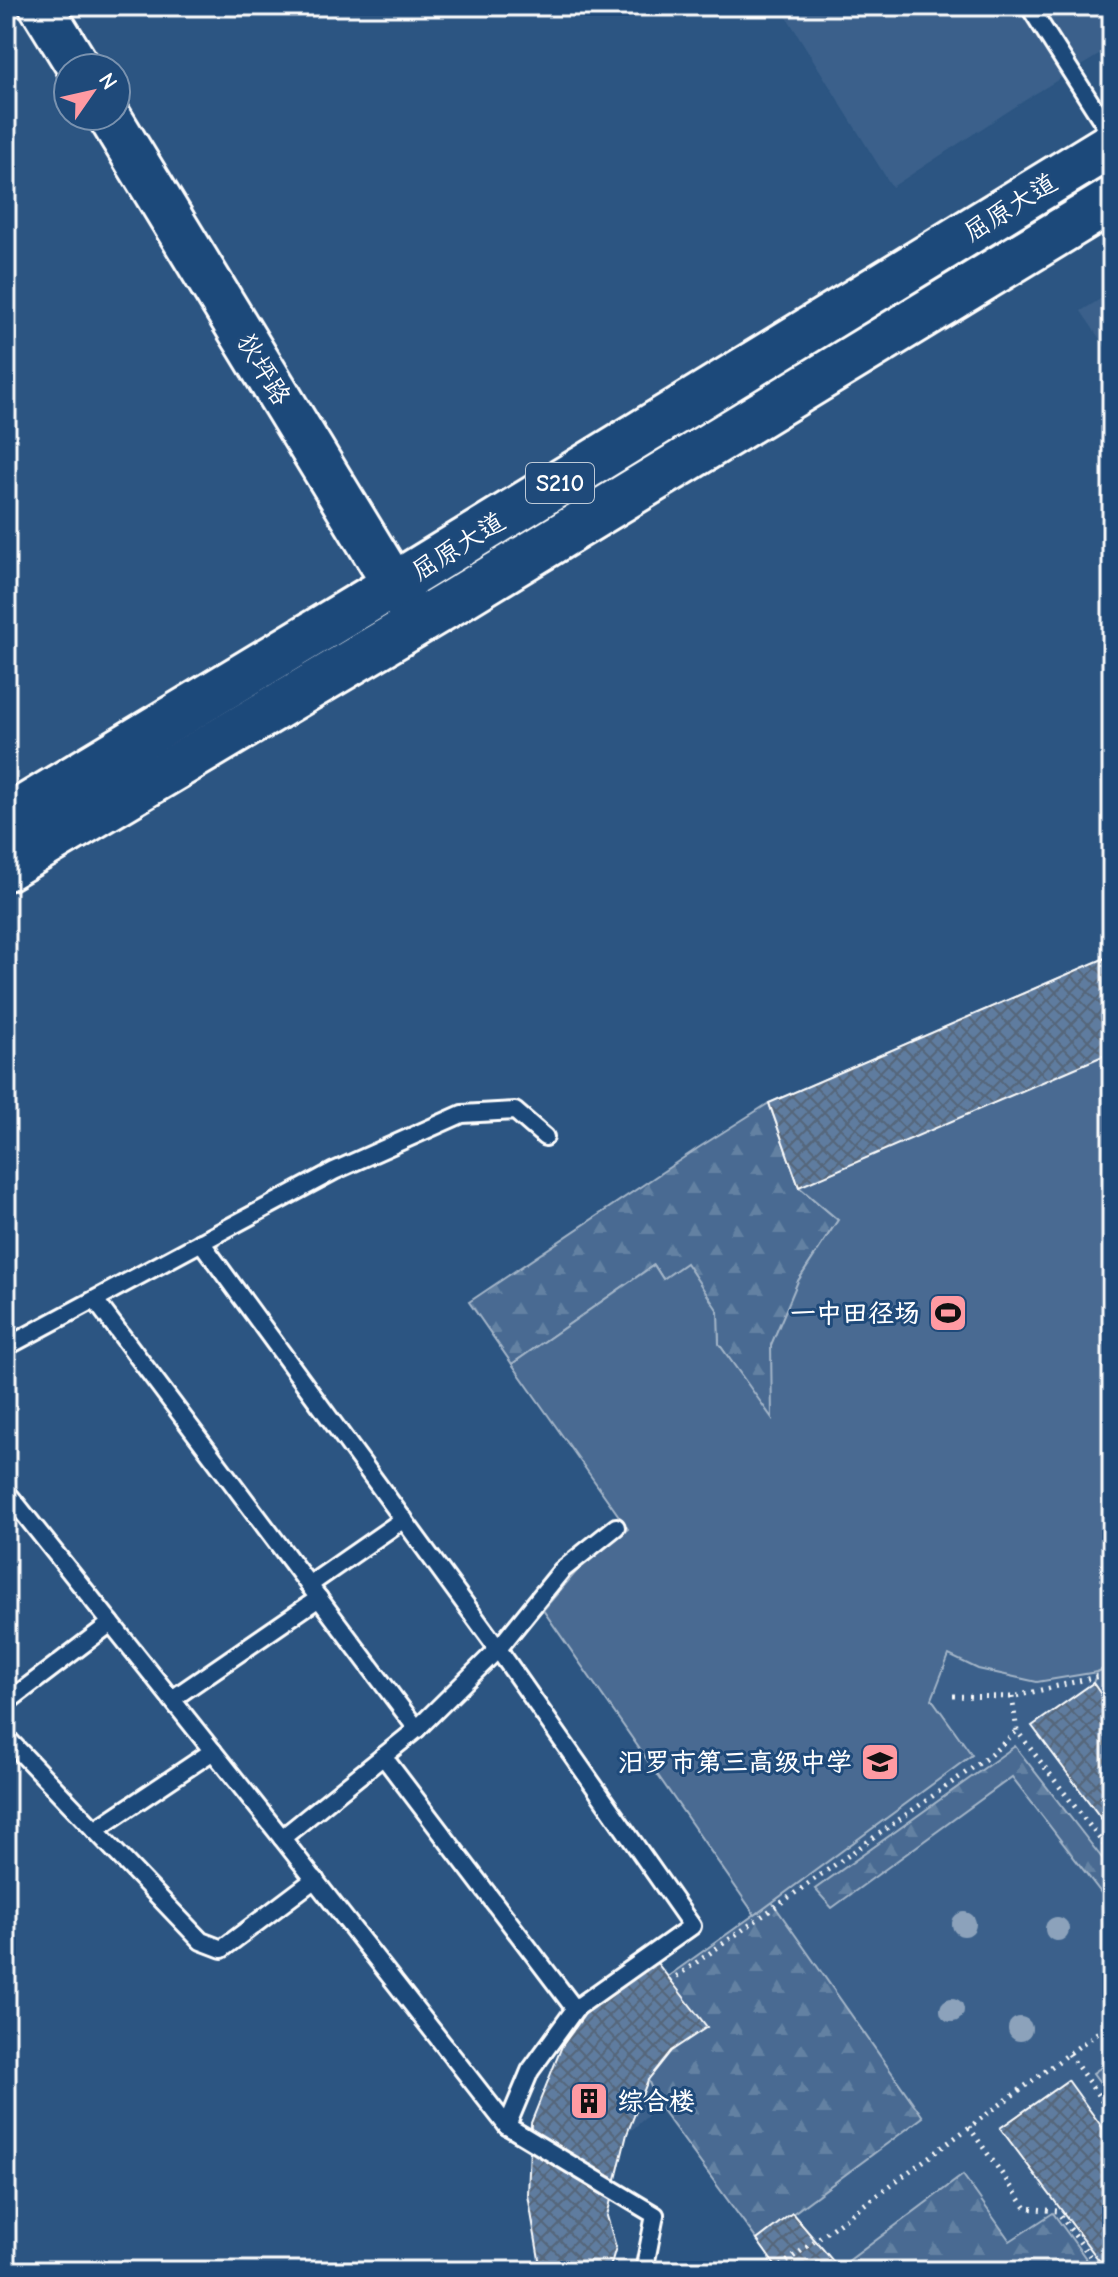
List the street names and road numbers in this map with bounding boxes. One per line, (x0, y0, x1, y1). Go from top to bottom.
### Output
street label: 屈原大道 (958, 168, 1063, 248)
street label: 狄坪路 (230, 328, 296, 411)
road number: S210 (526, 463, 594, 503)
street label: 屈原大道 (406, 507, 511, 587)

